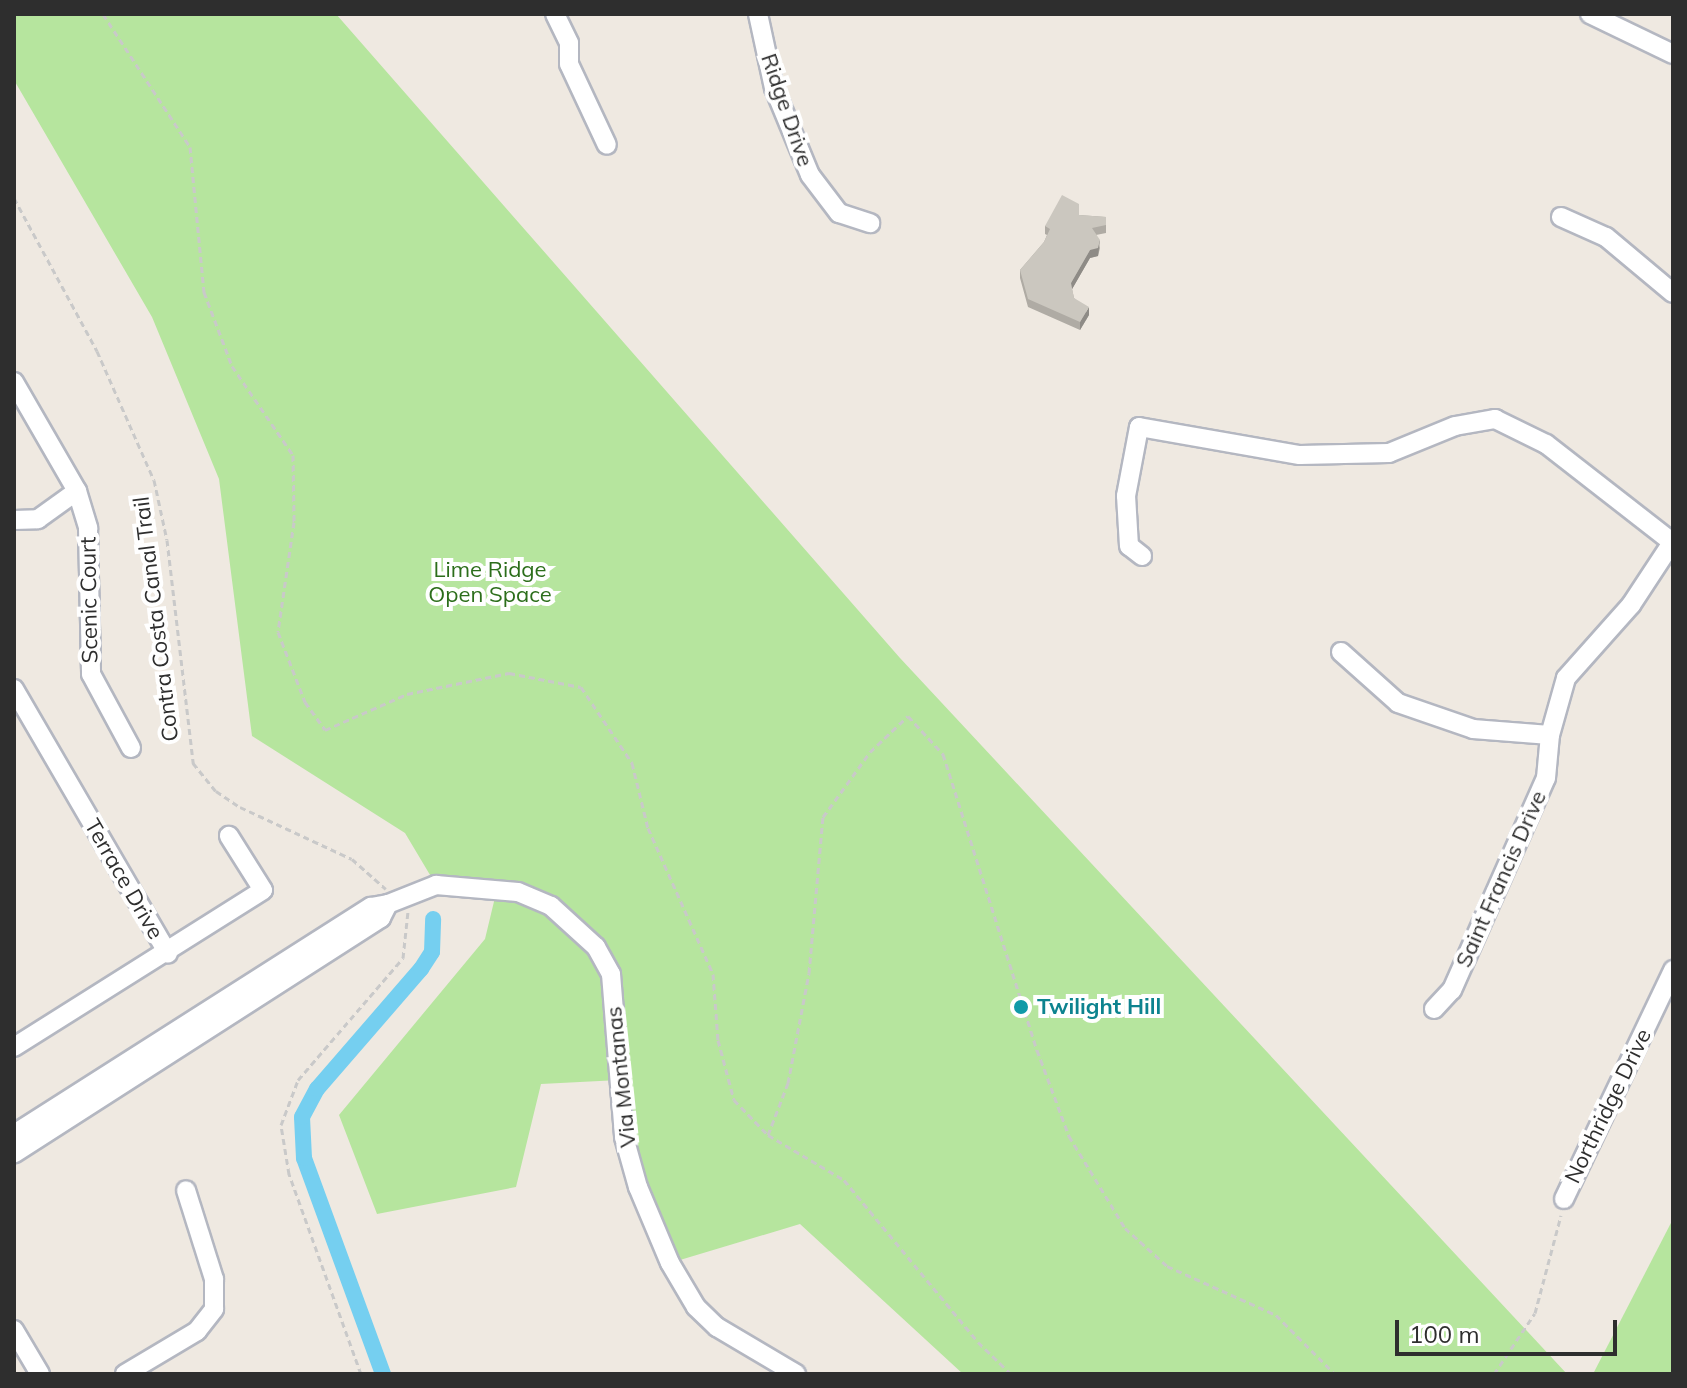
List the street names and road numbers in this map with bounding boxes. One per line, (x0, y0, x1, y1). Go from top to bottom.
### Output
street label: Ridge Drive (755, 50, 819, 170)
street label: Contra Costa Canal Trail (128, 495, 184, 743)
street label: Scenic Court (75, 536, 103, 664)
street label: Saint Francis Drive (1450, 787, 1552, 971)
street label: Terrace Drive (79, 814, 169, 944)
street label: Via Montanas (600, 1005, 642, 1149)
street label: Northridge Drive (1559, 1024, 1657, 1188)

